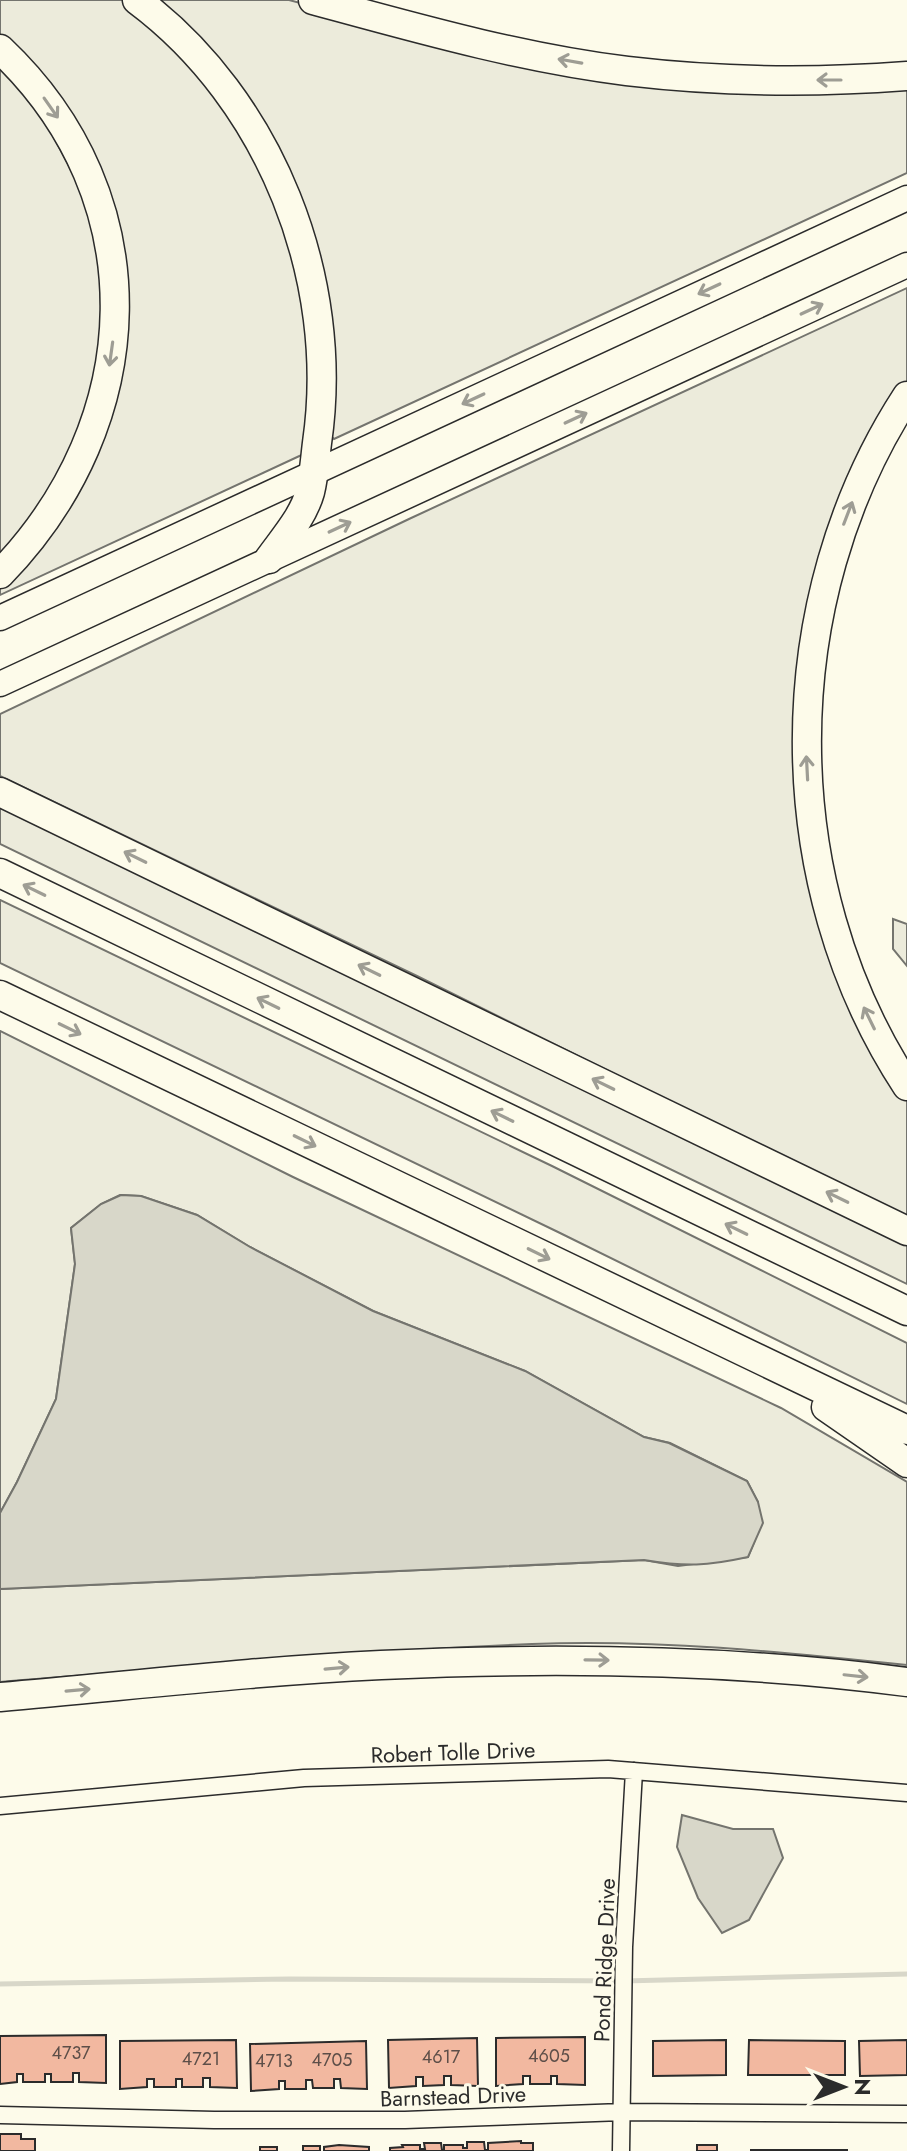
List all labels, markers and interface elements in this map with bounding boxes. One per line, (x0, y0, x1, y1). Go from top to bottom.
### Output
one-way arrow (558, 53, 584, 68)
one-way arrow (816, 72, 843, 88)
one-way arrow (43, 96, 59, 118)
one-way arrow (697, 283, 722, 298)
one-way arrow (800, 301, 824, 316)
one-way arrow (103, 341, 118, 366)
one-way arrow (462, 392, 486, 407)
one-way arrow (564, 410, 588, 425)
one-way arrow (842, 501, 856, 526)
one-way arrow (327, 518, 351, 533)
one-way arrow (800, 755, 815, 782)
one-way arrow (123, 849, 147, 864)
one-way arrow (22, 881, 46, 897)
one-way arrow (357, 962, 381, 977)
one-way arrow (256, 995, 280, 1010)
one-way arrow (861, 1007, 876, 1031)
one-way arrow (58, 1022, 82, 1037)
one-way arrow (591, 1076, 615, 1091)
one-way arrow (490, 1108, 514, 1123)
one-way arrow (292, 1134, 316, 1149)
one-way arrow (825, 1189, 849, 1204)
one-way arrow (724, 1221, 748, 1236)
one-way arrow (527, 1247, 551, 1262)
one-way arrow (583, 1653, 610, 1668)
one-way arrow (323, 1660, 350, 1675)
one-way arrow (842, 1669, 869, 1684)
one-way arrow (64, 1682, 91, 1697)
street label: Robert Tolle Drive (370, 1733, 536, 1771)
street label: Pond Ridge Drive (585, 1877, 623, 2043)
house number: 4737 (52, 2040, 91, 2066)
house number: 4605 (528, 2043, 570, 2069)
house number: 4617 (422, 2044, 461, 2070)
house number: 4721 (182, 2046, 220, 2072)
house number: 4705 (312, 2047, 352, 2073)
north arrow (803, 2047, 883, 2127)
house number: 4713 (255, 2048, 293, 2074)
street label: Barnstead Drive (379, 2077, 527, 2115)
text: N (847, 2078, 879, 2096)

